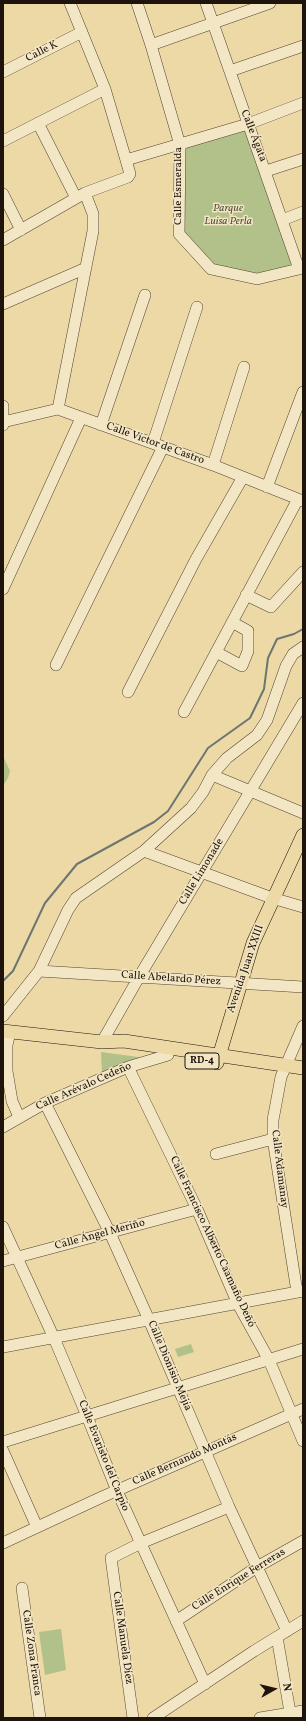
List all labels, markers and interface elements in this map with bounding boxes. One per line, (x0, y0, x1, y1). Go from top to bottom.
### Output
street label: Calle K (24, 38, 60, 66)
street label: Calle Ágata (237, 108, 269, 164)
street label: Calle Esmeralda (172, 147, 186, 225)
park label: Parque Luisa Perla (204, 202, 252, 228)
street label: Calle Víctor de Castro (104, 420, 206, 468)
street label: Calle Limonade (177, 836, 227, 908)
street label: Avenida Juan XXIII (225, 923, 267, 1015)
street label: Calle Abelardo Pérez (121, 969, 221, 989)
road number: RD-4 (185, 1053, 219, 1069)
street label: Calle Arévalo Cedeño (34, 1060, 134, 1114)
street label: Calle Adamanay (268, 1129, 290, 1209)
street label: Calle Francisco Alberto Caamaño Deñó (166, 1154, 258, 1330)
street label: Calle Ángel Meriño (53, 1217, 147, 1253)
street label: Calle Dionisio Mejía (144, 1319, 194, 1413)
street label: Calle Evaristo del Carpio (75, 1399, 131, 1513)
street label: Calle Bernando Montás (131, 1431, 239, 1489)
street label: Calle Enrique Ferreras (190, 1546, 288, 1614)
street label: Calle Manuela Díez (109, 1591, 135, 1685)
street label: Calle Zona Franca (18, 1609, 44, 1697)
north arrow (254, 1669, 294, 1709)
text: N (278, 1682, 294, 1692)

